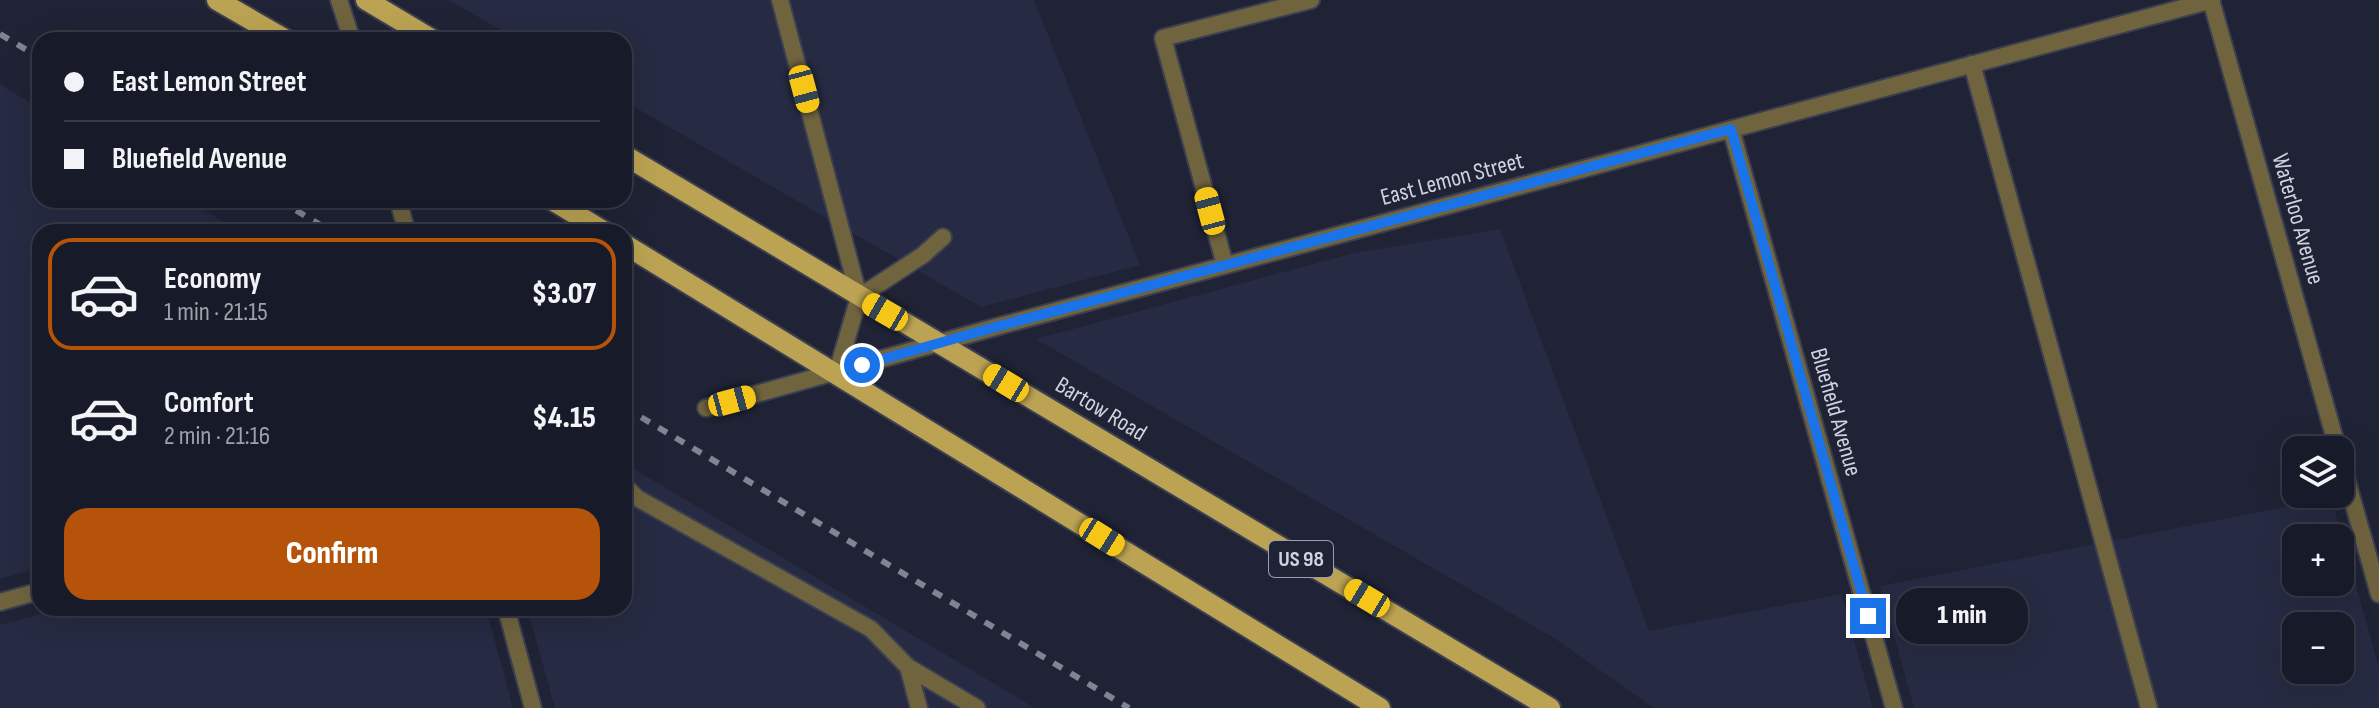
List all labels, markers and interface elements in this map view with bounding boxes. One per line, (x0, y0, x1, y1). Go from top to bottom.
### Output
car (786, 63, 822, 115)
text: East Lemon Street (112, 64, 306, 100)
text: Bluefield Avenue (112, 141, 287, 177)
street label: East Lemon Street (1377, 146, 1527, 212)
street label: Waterloo Avenue (2265, 150, 2331, 288)
car (1192, 185, 1228, 237)
icon: car (68, 258, 140, 330)
text: Economy (164, 261, 261, 297)
text: $3.07 (532, 276, 596, 312)
car (858, 290, 912, 334)
text: 1 min · 21:15 (164, 297, 268, 328)
street label: Bluefield Avenue (1804, 345, 1868, 479)
route start (844, 347, 880, 383)
car (979, 360, 1033, 406)
street label: Bartow Road (1050, 370, 1152, 448)
icon: car (68, 382, 140, 454)
car (706, 383, 758, 419)
text: Comfort (164, 385, 254, 421)
text: $4.15 (532, 400, 596, 436)
text: 2 min · 21:16 (164, 421, 270, 452)
map controls (2282, 436, 2354, 684)
button: layers (2282, 436, 2354, 508)
button: Confirm (64, 508, 600, 600)
car (1075, 514, 1129, 560)
button: + (2282, 524, 2354, 596)
road number: US 98 (1269, 541, 1333, 577)
car (1340, 575, 1394, 621)
callout: 1 min (1896, 588, 2028, 644)
route end (1850, 598, 1886, 634)
text: 1 min (1937, 600, 1987, 631)
button: − (2282, 612, 2354, 684)

